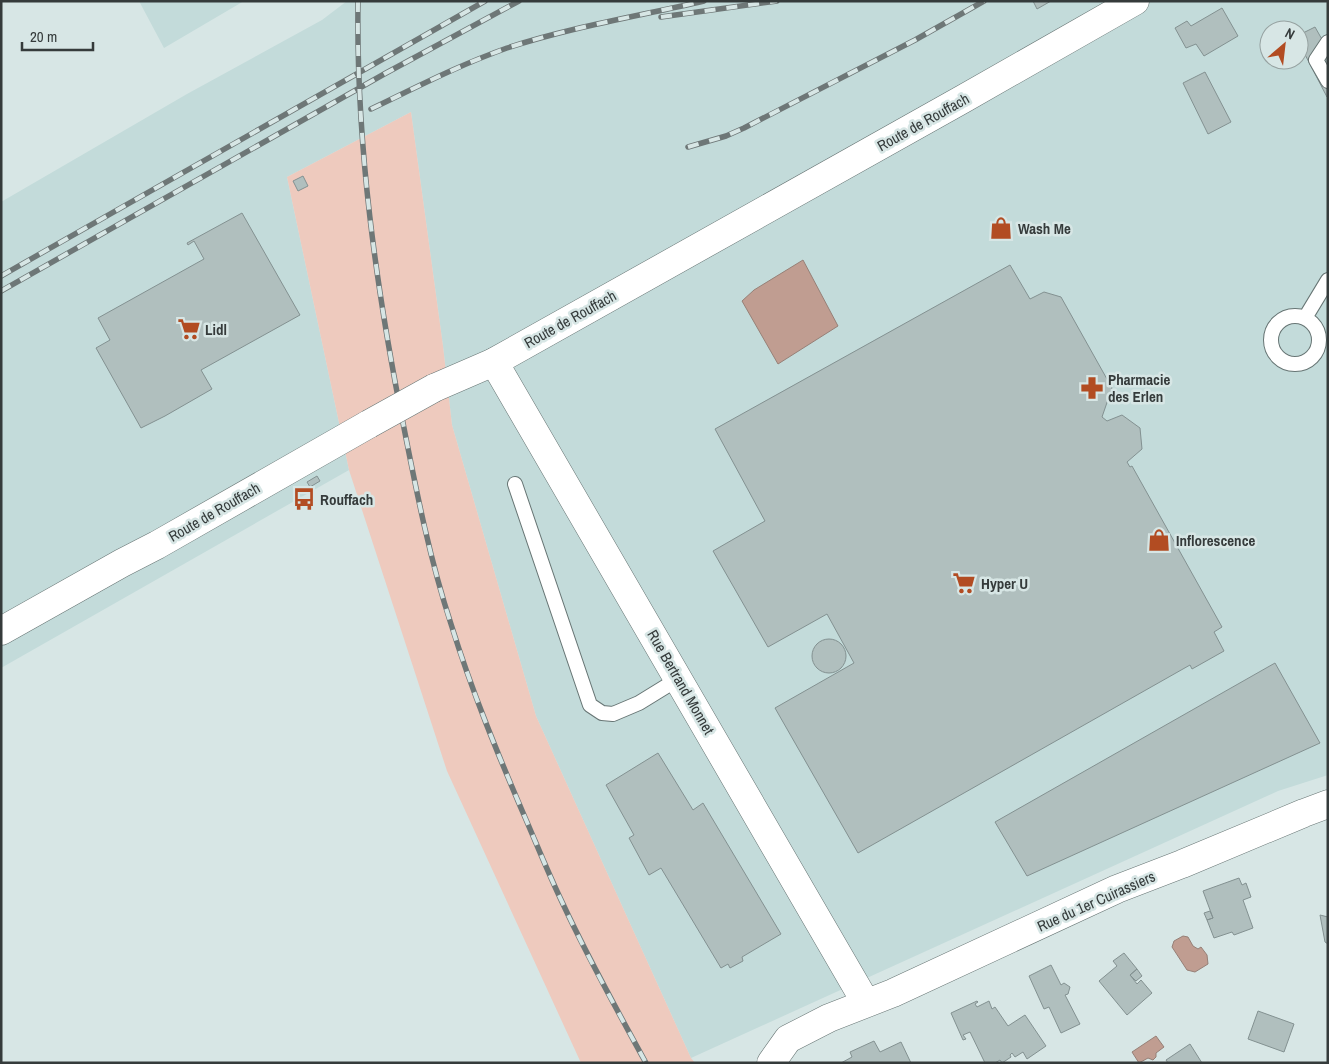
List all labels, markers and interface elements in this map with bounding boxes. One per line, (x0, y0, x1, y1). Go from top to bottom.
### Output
scale bar (22, 20, 94, 52)
north arrow (1259, 20, 1309, 70)
text: N (1282, 24, 1298, 43)
text: 20 m (30, 26, 57, 47)
street label: Route de Rouffach (873, 88, 973, 156)
shop icon: Wash Me (988, 215, 1014, 241)
place label: Wash Me (1018, 218, 1071, 239)
street label: Route de Rouffach (520, 285, 620, 353)
supermarket icon: Lidl (176, 316, 202, 342)
place label: Lidl (205, 319, 227, 340)
place label: Pharmacie des Erlen (1108, 369, 1170, 407)
pharmacy icon: Pharmacie des Erlen (1079, 375, 1105, 401)
street label: Route de Rouffach (164, 477, 264, 547)
bus stop icon: Rouffach (291, 486, 317, 512)
place label: Rouffach (320, 489, 373, 510)
shop icon: Inflorescence (1146, 527, 1172, 553)
place label: Inflorescence (1176, 530, 1255, 551)
supermarket icon: Hyper U (951, 570, 977, 596)
place label: Hyper U (981, 573, 1028, 594)
street label: Rue Bertrand Monnet (643, 626, 720, 739)
street label: Rue du 1er Cuirassiers (1034, 866, 1158, 936)

